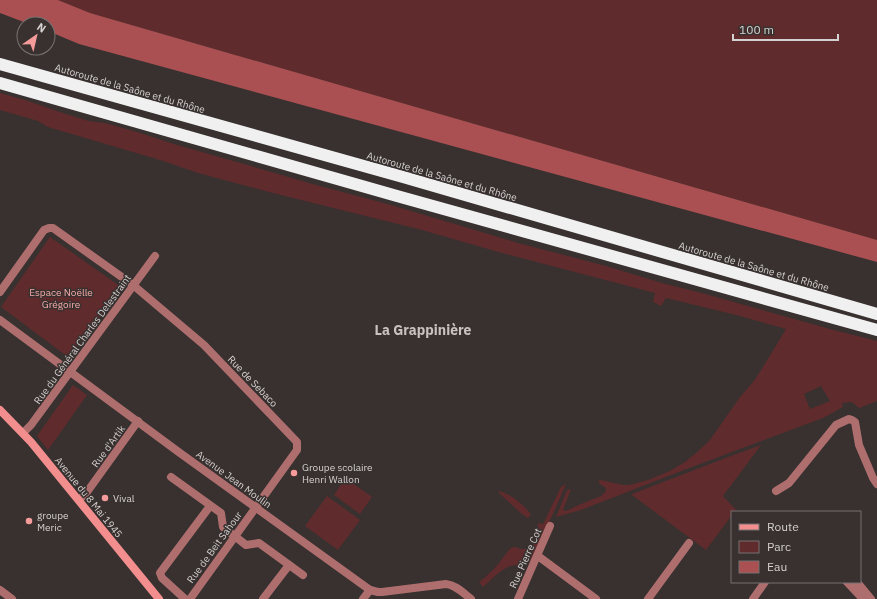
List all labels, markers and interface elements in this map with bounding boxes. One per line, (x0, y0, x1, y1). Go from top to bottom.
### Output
north arrow (16, 16, 56, 56)
scale bar (733, 16, 838, 42)
text: N (34, 20, 49, 36)
text: 100 m (739, 22, 774, 37)
street label: Autoroute de la Saône et du Rhône (53, 61, 207, 116)
street label: Autoroute de la Saône et du Rhône (365, 149, 519, 204)
street label: Autoroute de la Saône et du Rhône (677, 239, 831, 294)
street label: Rue du Général Charles Delestraint (31, 272, 134, 407)
park label: Espace Noëlle Grégoire (29, 286, 93, 311)
district label: La Grappinière (375, 321, 472, 339)
street label: Rue de Sebaco (225, 353, 281, 410)
street label: Rue d'Artik (89, 422, 129, 470)
street label: Avenue Jean Moulin (193, 448, 274, 511)
street label: Avenue du 8 Mai 1945 (52, 454, 125, 540)
place label: Groupe scolaire Henri Wallon (302, 461, 373, 486)
marker: Groupe scolaire Henri Wallon (289, 468, 299, 478)
place label: Vival (113, 492, 135, 505)
marker: Vival (100, 493, 110, 503)
place label: groupe Meric (37, 509, 69, 534)
street label: Rue de Beit Sahour (184, 509, 245, 586)
legend (731, 511, 861, 583)
marker: groupe Meric (24, 516, 34, 526)
text: Route (767, 519, 799, 534)
street label: Rue Pierre Cot (506, 526, 545, 590)
text: Parc (767, 539, 791, 554)
text: Eau (767, 559, 787, 574)

